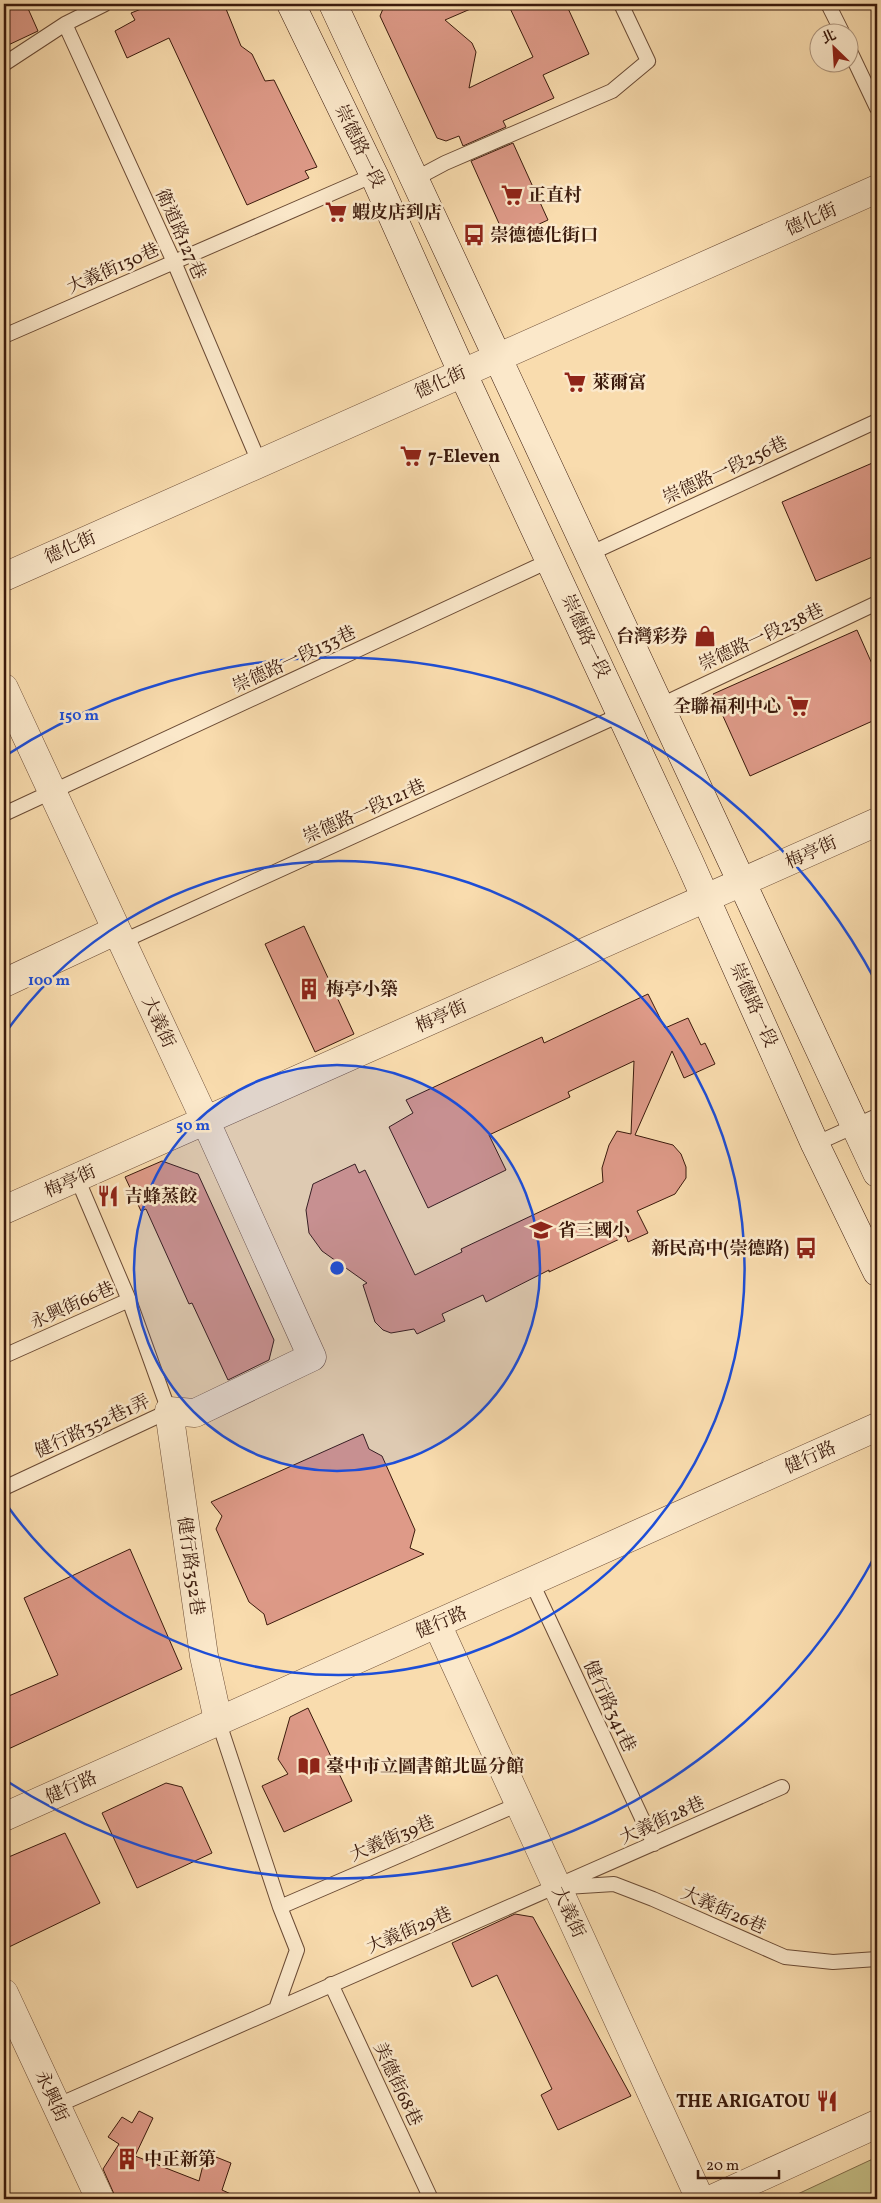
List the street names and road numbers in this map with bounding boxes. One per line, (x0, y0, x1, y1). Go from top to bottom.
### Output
street label: 崇德路一段 (328, 101, 390, 193)
street label: 衛道路127巷 (148, 185, 211, 284)
street label: 德化街 (782, 198, 841, 243)
street label: 大義街130巷 (63, 238, 164, 301)
street label: 德化街 (411, 361, 470, 406)
street label: 崇德路一段256巷 (659, 431, 792, 511)
street label: 德化街 (41, 526, 100, 571)
street label: 崇德路一段 (554, 591, 615, 683)
street label: 崇德路一段238巷 (695, 598, 828, 678)
street label: 崇德路一段133巷 (229, 621, 360, 700)
street label: 崇德路一段121巷 (299, 774, 430, 851)
street label: 梅亭街 (782, 831, 841, 876)
street label: 崇德路一段 (723, 959, 782, 1052)
street label: 大義街 (135, 993, 180, 1052)
street label: 梅亭街 (412, 995, 471, 1040)
street label: 梅亭街 (41, 1160, 100, 1205)
street label: 永興街66巷 (26, 1277, 119, 1336)
street label: 健行路352巷1弄 (31, 1390, 154, 1465)
street label: 健行路 (781, 1436, 840, 1481)
street label: 健行路352巷 (170, 1515, 209, 1617)
street label: 健行路 (412, 1601, 471, 1645)
street label: 健行路341巷 (576, 1657, 641, 1757)
street label: 健行路 (42, 1766, 101, 1811)
street label: 大義街28巷 (616, 1791, 709, 1851)
street label: 大義街39巷 (346, 1810, 439, 1869)
street label: 大義街26巷 (677, 1881, 770, 1941)
street label: 大義街 (545, 1883, 590, 1942)
street label: 大義街29巷 (363, 1902, 456, 1961)
street label: 美德街68巷 (366, 2038, 427, 2131)
street label: 永興街 (28, 2067, 73, 2126)

